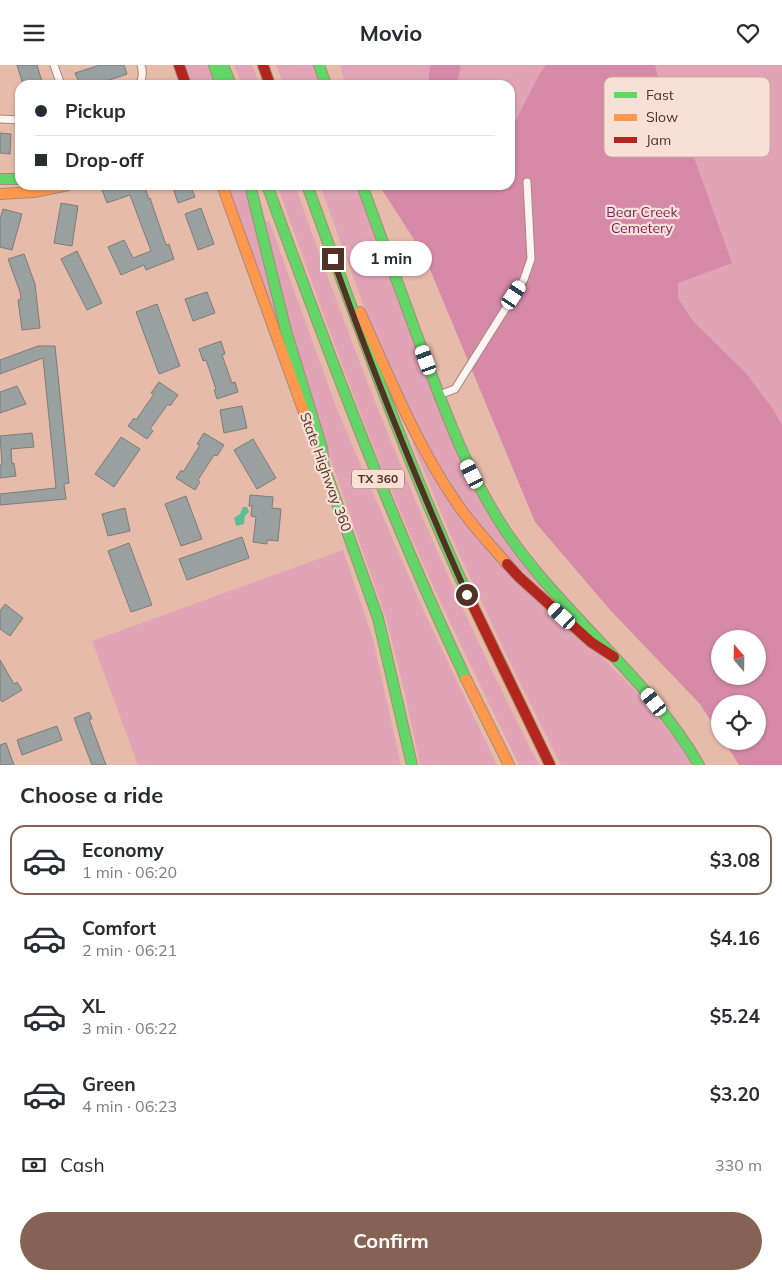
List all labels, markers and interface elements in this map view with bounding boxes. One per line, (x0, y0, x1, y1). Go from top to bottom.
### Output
icon: menu (20, 19, 48, 47)
text: Movio (360, 19, 422, 47)
icon: heart (734, 19, 762, 47)
legend (604, 77, 770, 157)
text: Fast (646, 86, 674, 104)
text: Pickup (65, 99, 126, 123)
text: Slow (646, 108, 678, 126)
text: Jam (646, 131, 671, 149)
text: Drop-off (65, 148, 143, 172)
park label: Bear Creek Cemetery (606, 203, 678, 237)
callout: 1 min (350, 241, 433, 277)
route end (322, 248, 344, 270)
text: 1 min (370, 248, 412, 268)
car (499, 278, 528, 312)
car (413, 343, 438, 377)
street label: State Highway 360 (296, 410, 356, 534)
car (458, 457, 485, 491)
road number: TX 360 (352, 469, 404, 489)
route start (456, 584, 478, 606)
car (545, 600, 578, 632)
north arrow (711, 630, 766, 685)
map controls (711, 630, 766, 750)
car (638, 686, 669, 718)
button: locate (711, 695, 766, 750)
text: Choose a ride (20, 781, 163, 809)
icon: car (22, 838, 67, 883)
text: Economy (82, 838, 164, 862)
text: $3.08 (710, 848, 760, 872)
text: 1 min · 06:20 (82, 862, 177, 882)
icon: car (22, 916, 67, 961)
text: Comfort (82, 916, 156, 940)
text: $4.16 (710, 926, 760, 950)
text: 2 min · 06:21 (82, 940, 177, 960)
icon: car (22, 994, 67, 1039)
text: XL (82, 994, 105, 1018)
text: $5.24 (710, 1004, 760, 1028)
text: 3 min · 06:22 (82, 1018, 177, 1038)
icon: car (22, 1072, 67, 1117)
text: Green (82, 1072, 136, 1096)
text: $3.20 (710, 1082, 760, 1106)
text: 4 min · 06:23 (82, 1096, 177, 1116)
icon: cash (20, 1151, 48, 1179)
text: Cash (60, 1153, 105, 1177)
text: 330 m (715, 1155, 762, 1175)
button: Confirm (20, 1212, 762, 1270)

